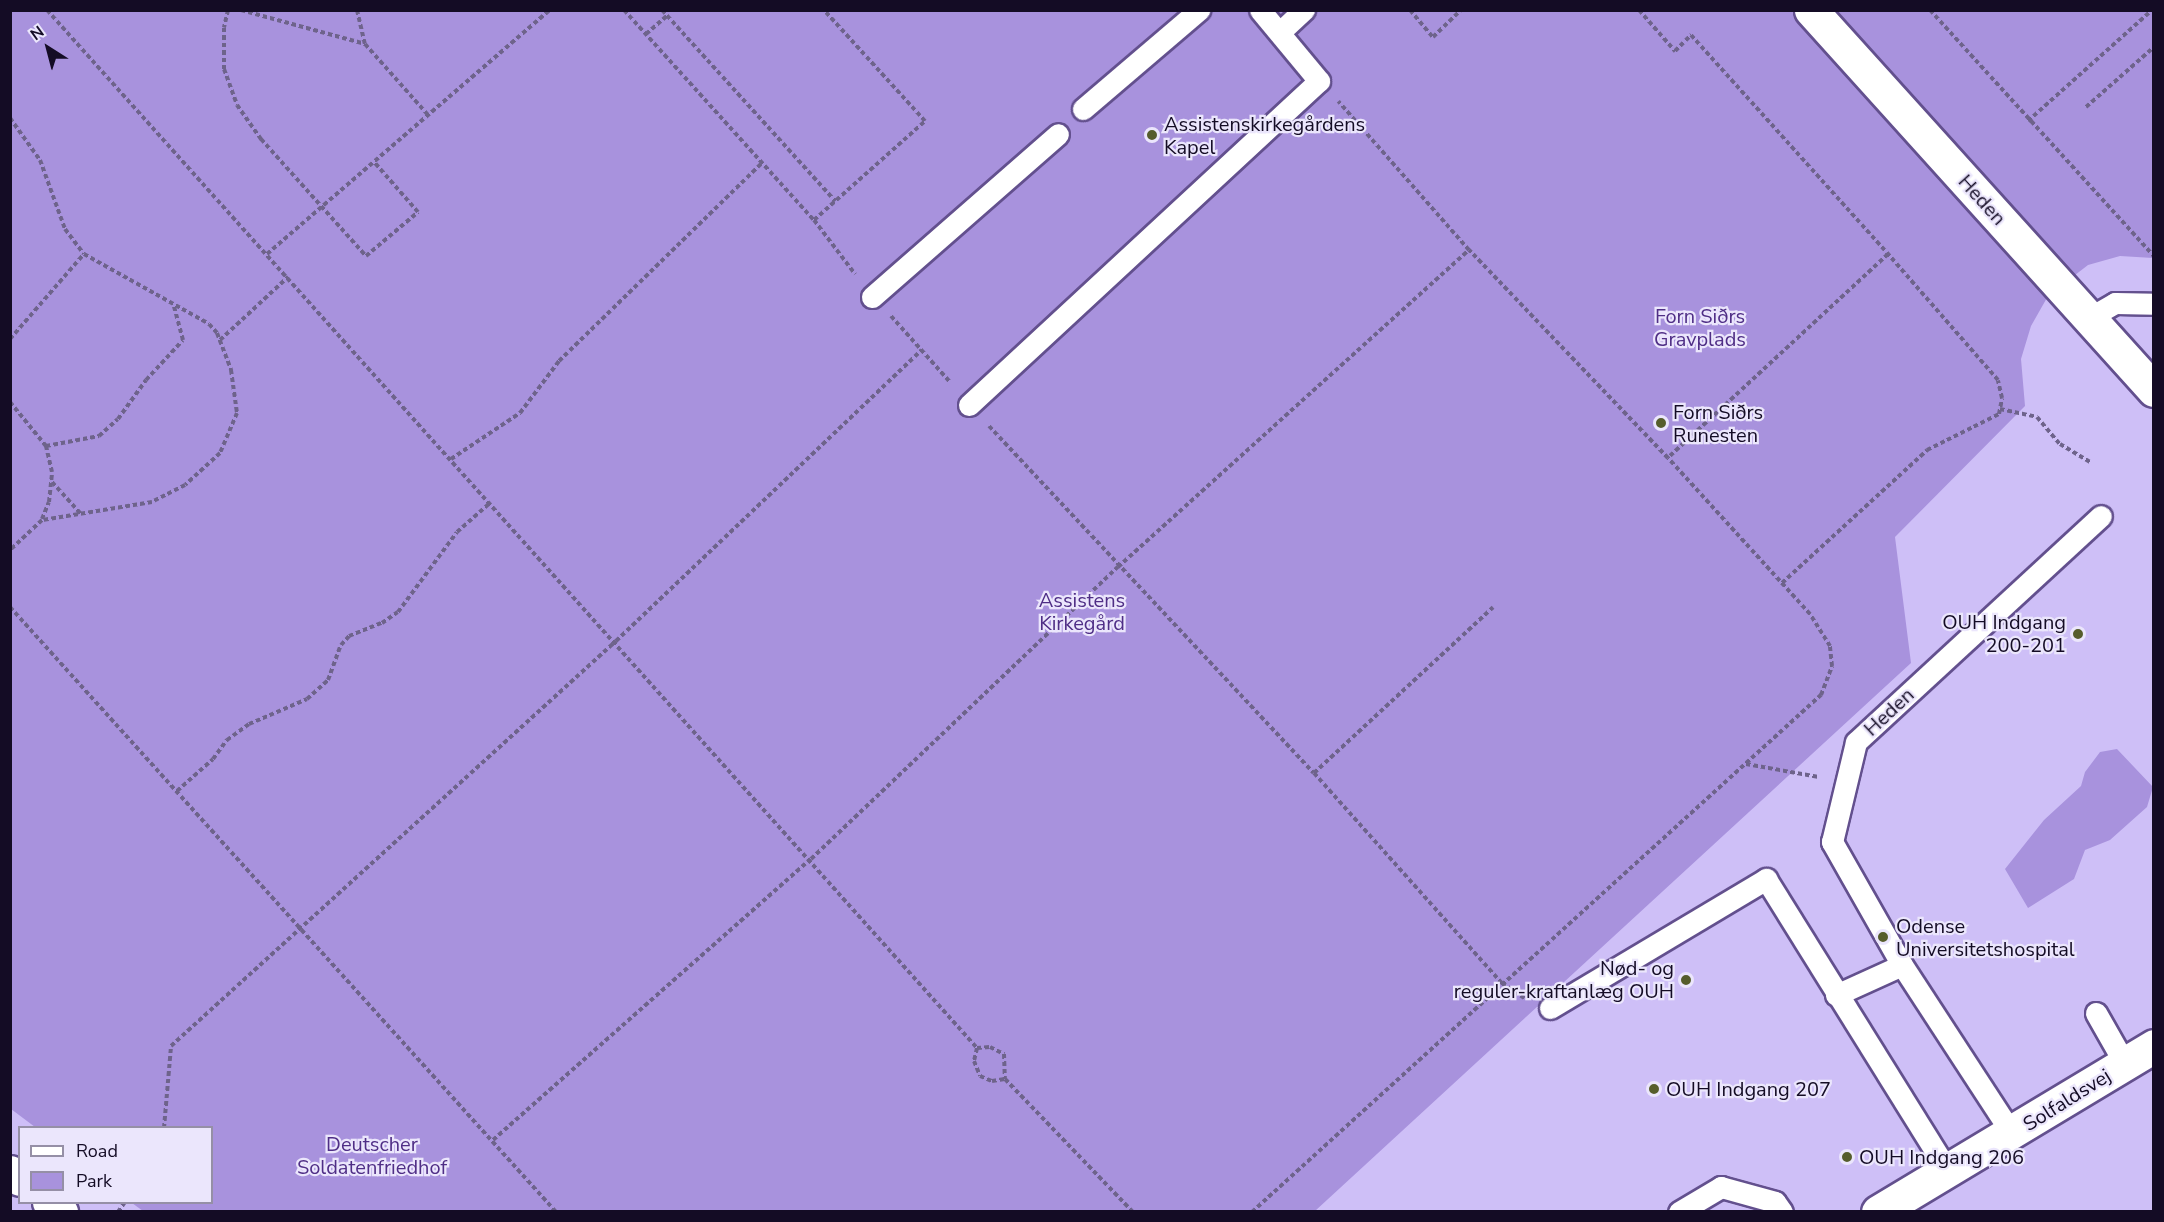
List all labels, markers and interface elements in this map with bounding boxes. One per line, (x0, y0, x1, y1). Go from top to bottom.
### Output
north arrow (18, 18, 78, 78)
text: N (26, 21, 49, 46)
place label: Assistenskirkegårdens Kapel (1164, 112, 1365, 159)
marker: Assistenskirkegårdens Kapel (1145, 128, 1159, 142)
street label: Heden (1953, 170, 2011, 230)
park label: Forn Siðrs Gravplads (1654, 305, 1746, 352)
place label: Forn Siðrs Runesten (1673, 400, 1763, 447)
marker: Forn Siðrs Runesten (1654, 416, 1668, 430)
park label: Assistens Kirkegård (1039, 588, 1125, 635)
place label: OUH Indgang 200-201 (1942, 610, 2066, 657)
marker: OUH Indgang 200-201 (2071, 627, 2085, 641)
street label: Heden (1859, 683, 1919, 741)
place label: Odense Universitetshospital (1896, 914, 2075, 961)
marker: Odense Universitetshospital (1874, 928, 1892, 946)
place label: Nød- og reguler-kraftanlæg OUH (1454, 957, 1674, 1004)
marker: Nød- og reguler-kraftanlæg OUH (1679, 973, 1693, 987)
street label: Solfaldsvej (2019, 1064, 2115, 1136)
place label: OUH Indgang 207 (1666, 1077, 1831, 1101)
marker: OUH Indgang 207 (1647, 1082, 1661, 1096)
legend (18, 1126, 213, 1204)
park label: Deutscher Soldatenfriedhof (297, 1133, 447, 1180)
text: Road (76, 1139, 118, 1163)
place label: OUH Indgang 206 (1859, 1145, 2024, 1169)
marker: OUH Indgang 206 (1840, 1150, 1854, 1164)
text: Park (76, 1169, 112, 1193)

